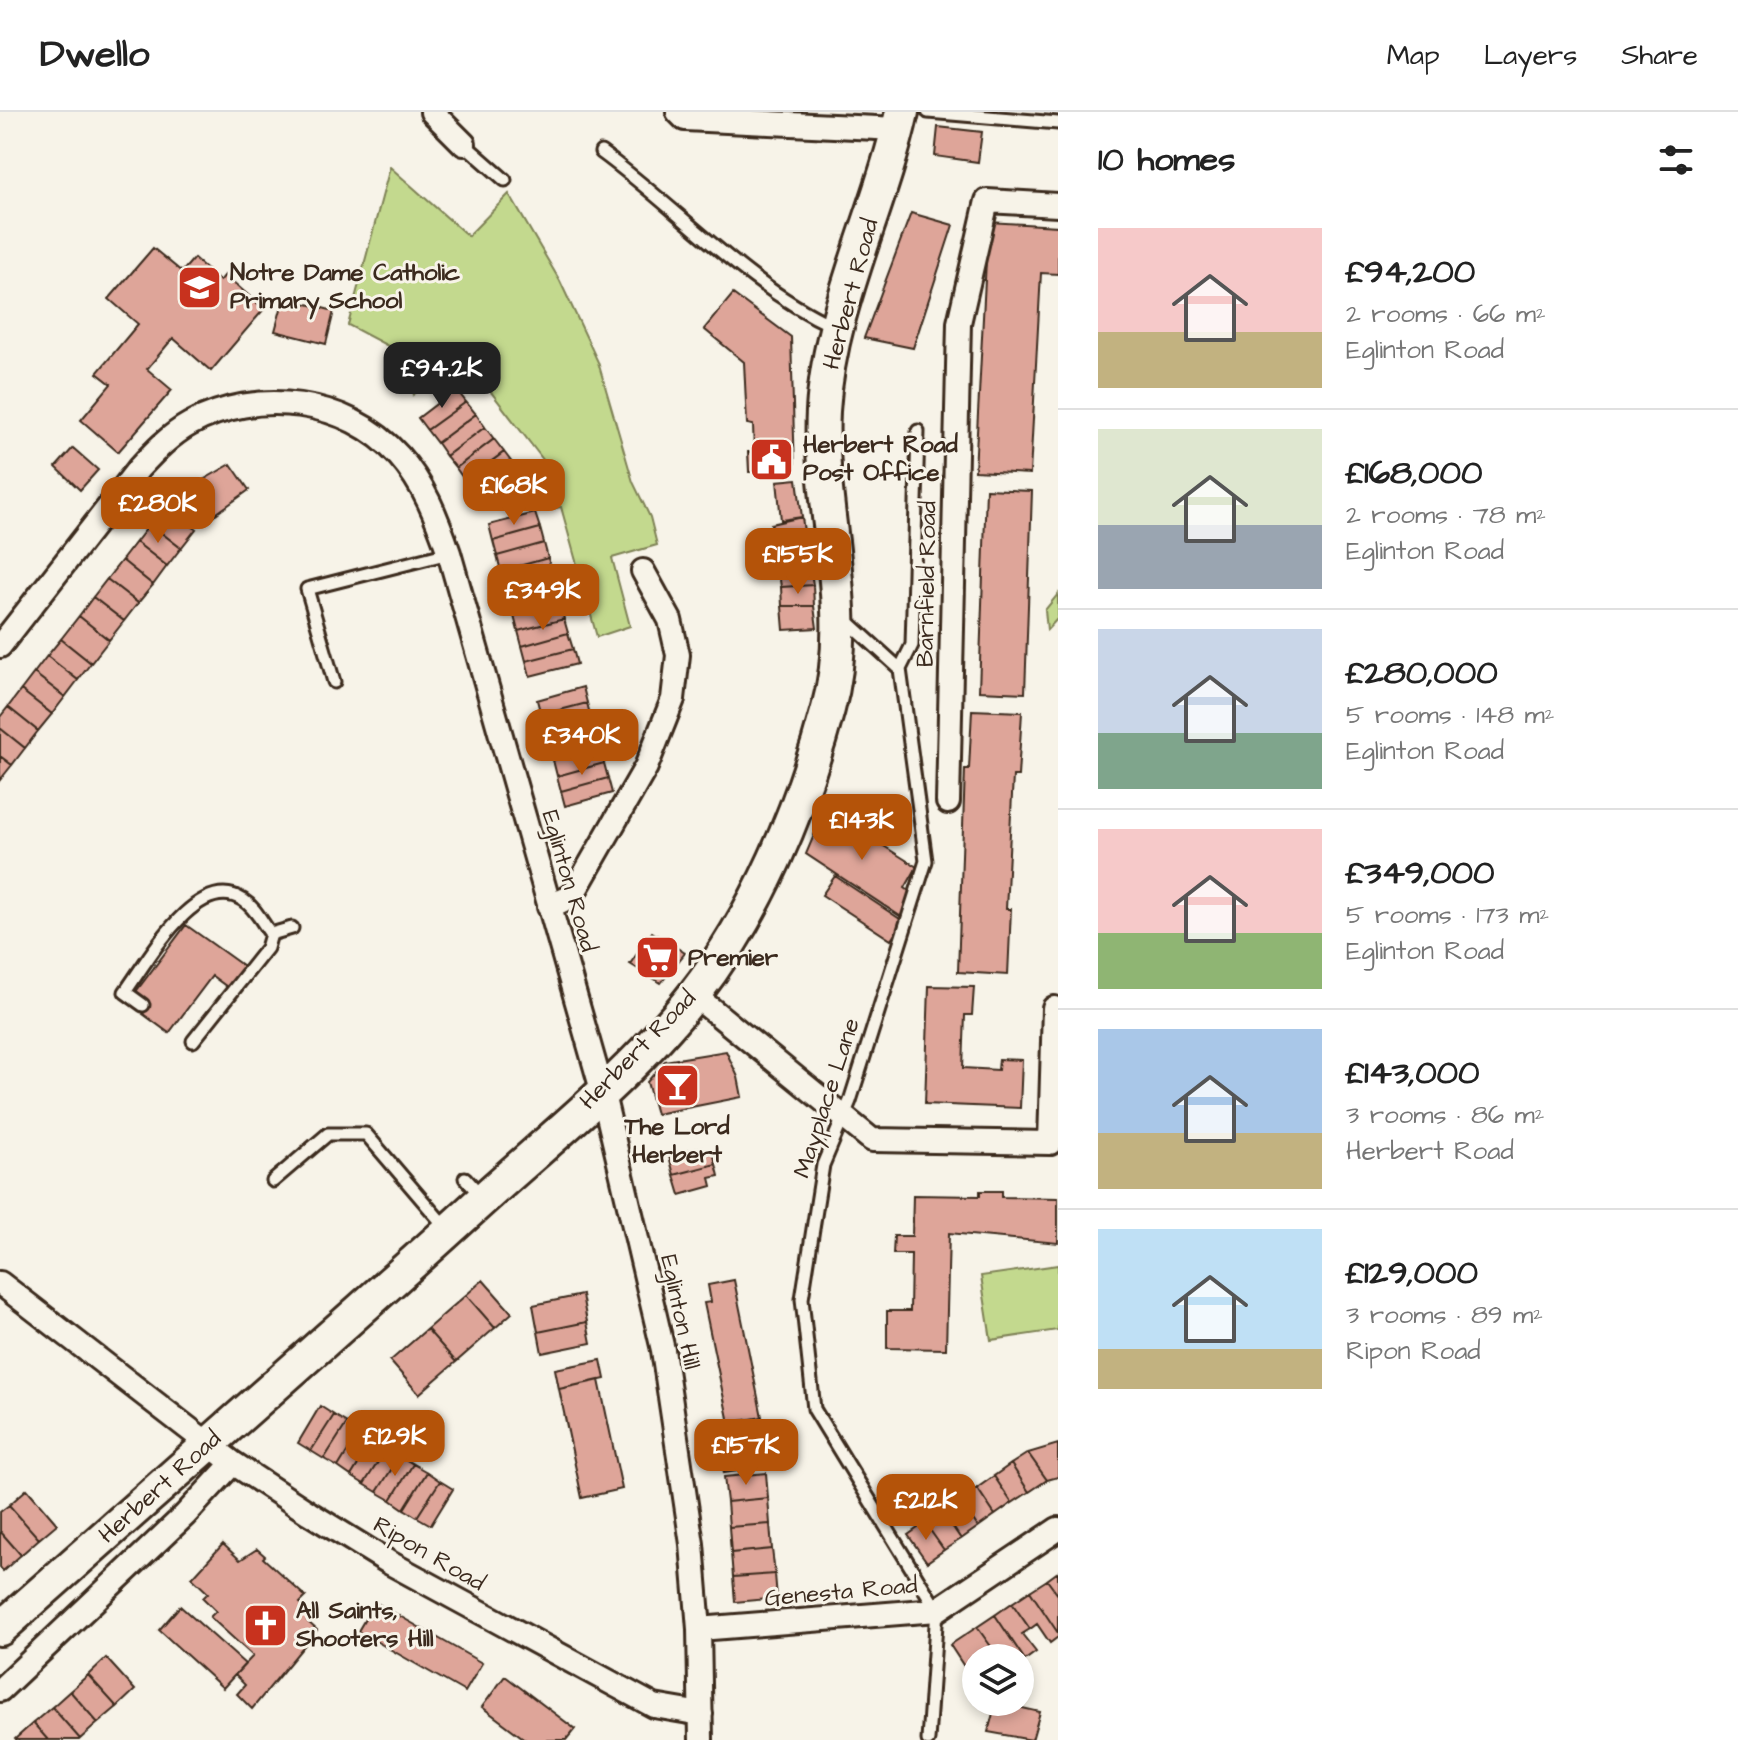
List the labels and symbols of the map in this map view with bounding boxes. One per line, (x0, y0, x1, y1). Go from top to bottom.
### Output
street label: Herbert Road (815, 215, 887, 373)
place label: Notre Dame Catholic Primary School (230, 256, 460, 320)
school or university icon: Notre Dame Catholic Primary School (175, 263, 223, 311)
pin: £94.2K (377, 342, 507, 410)
place label: Herbert Road Post Office (803, 428, 959, 490)
public building icon: Herbert Road Post Office (748, 435, 796, 483)
pin: £168K (458, 459, 570, 527)
pin: £280K (102, 477, 214, 545)
street label: Barnfield Road (909, 501, 945, 667)
pin: £155K (742, 528, 854, 596)
pin: £349K (487, 564, 599, 632)
pin: £340K (526, 709, 638, 777)
pin: £143K (806, 794, 918, 862)
street label: Eglinton Road (532, 806, 605, 956)
supermarket icon: Premier (633, 934, 681, 982)
place label: Premier (688, 941, 779, 975)
street label: Herbert Road (572, 982, 704, 1118)
street label: Mayplace Lane (785, 1014, 870, 1183)
bar icon: The Lord Herbert (653, 1061, 701, 1109)
place label: The Lord Herbert (623, 1110, 730, 1172)
street label: Eglinton Hill (650, 1251, 709, 1373)
pin: £129K (339, 1410, 451, 1478)
pin: £157K (690, 1419, 802, 1487)
street label: Herbert Road (91, 1423, 229, 1551)
pin: £212K (870, 1474, 982, 1542)
street label: Ripon Road (367, 1508, 491, 1600)
street label: Genesta Road (763, 1568, 919, 1616)
place label: All Saints, Shooters Hill (295, 1594, 434, 1656)
church icon: All Saints, Shooters Hill (241, 1601, 289, 1649)

